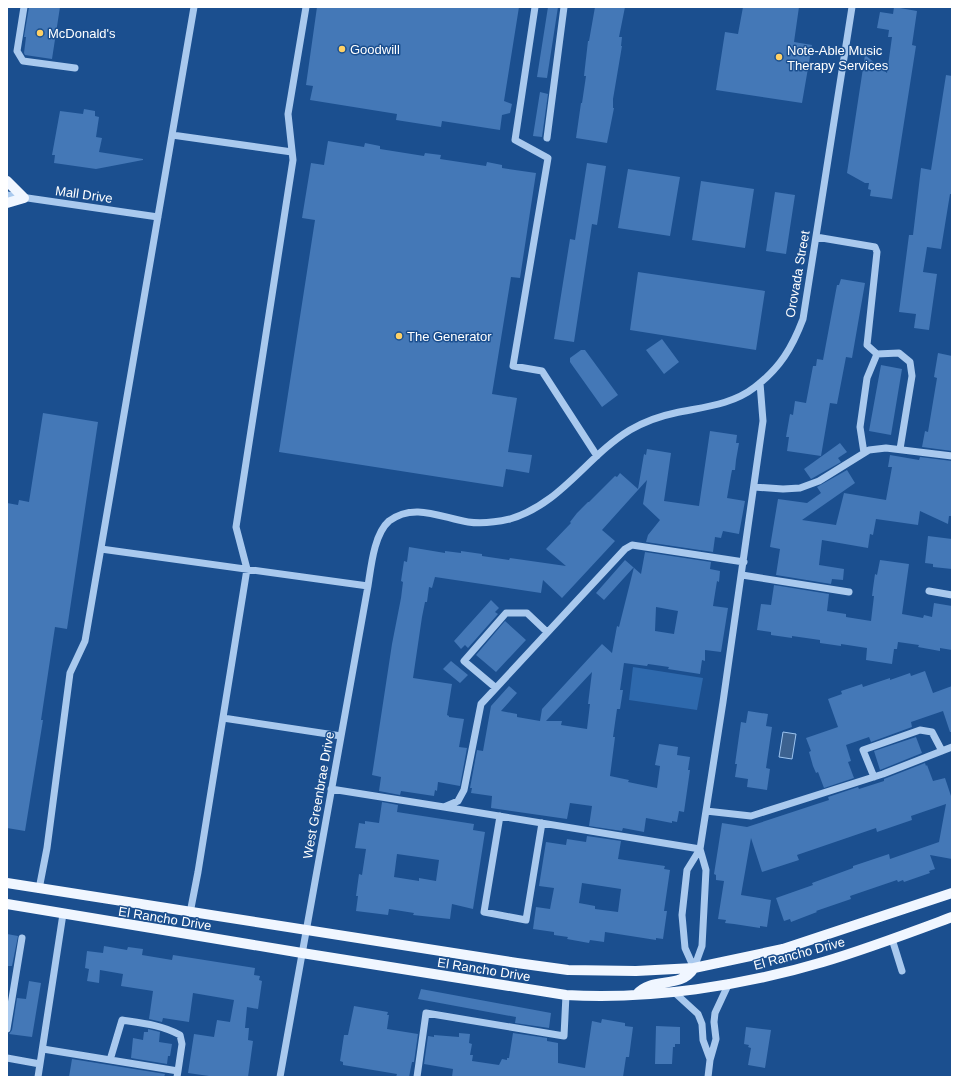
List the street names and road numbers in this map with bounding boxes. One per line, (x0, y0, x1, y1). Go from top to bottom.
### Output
street label: Mall Drive (54, 183, 114, 206)
street label: Orovada Street (782, 229, 813, 319)
street label: West Greenbrae Drive (300, 730, 337, 860)
street label: El Rancho Drive (117, 904, 212, 933)
street label: El Rancho Drive (752, 934, 846, 973)
street label: El Rancho Drive (436, 955, 531, 984)

